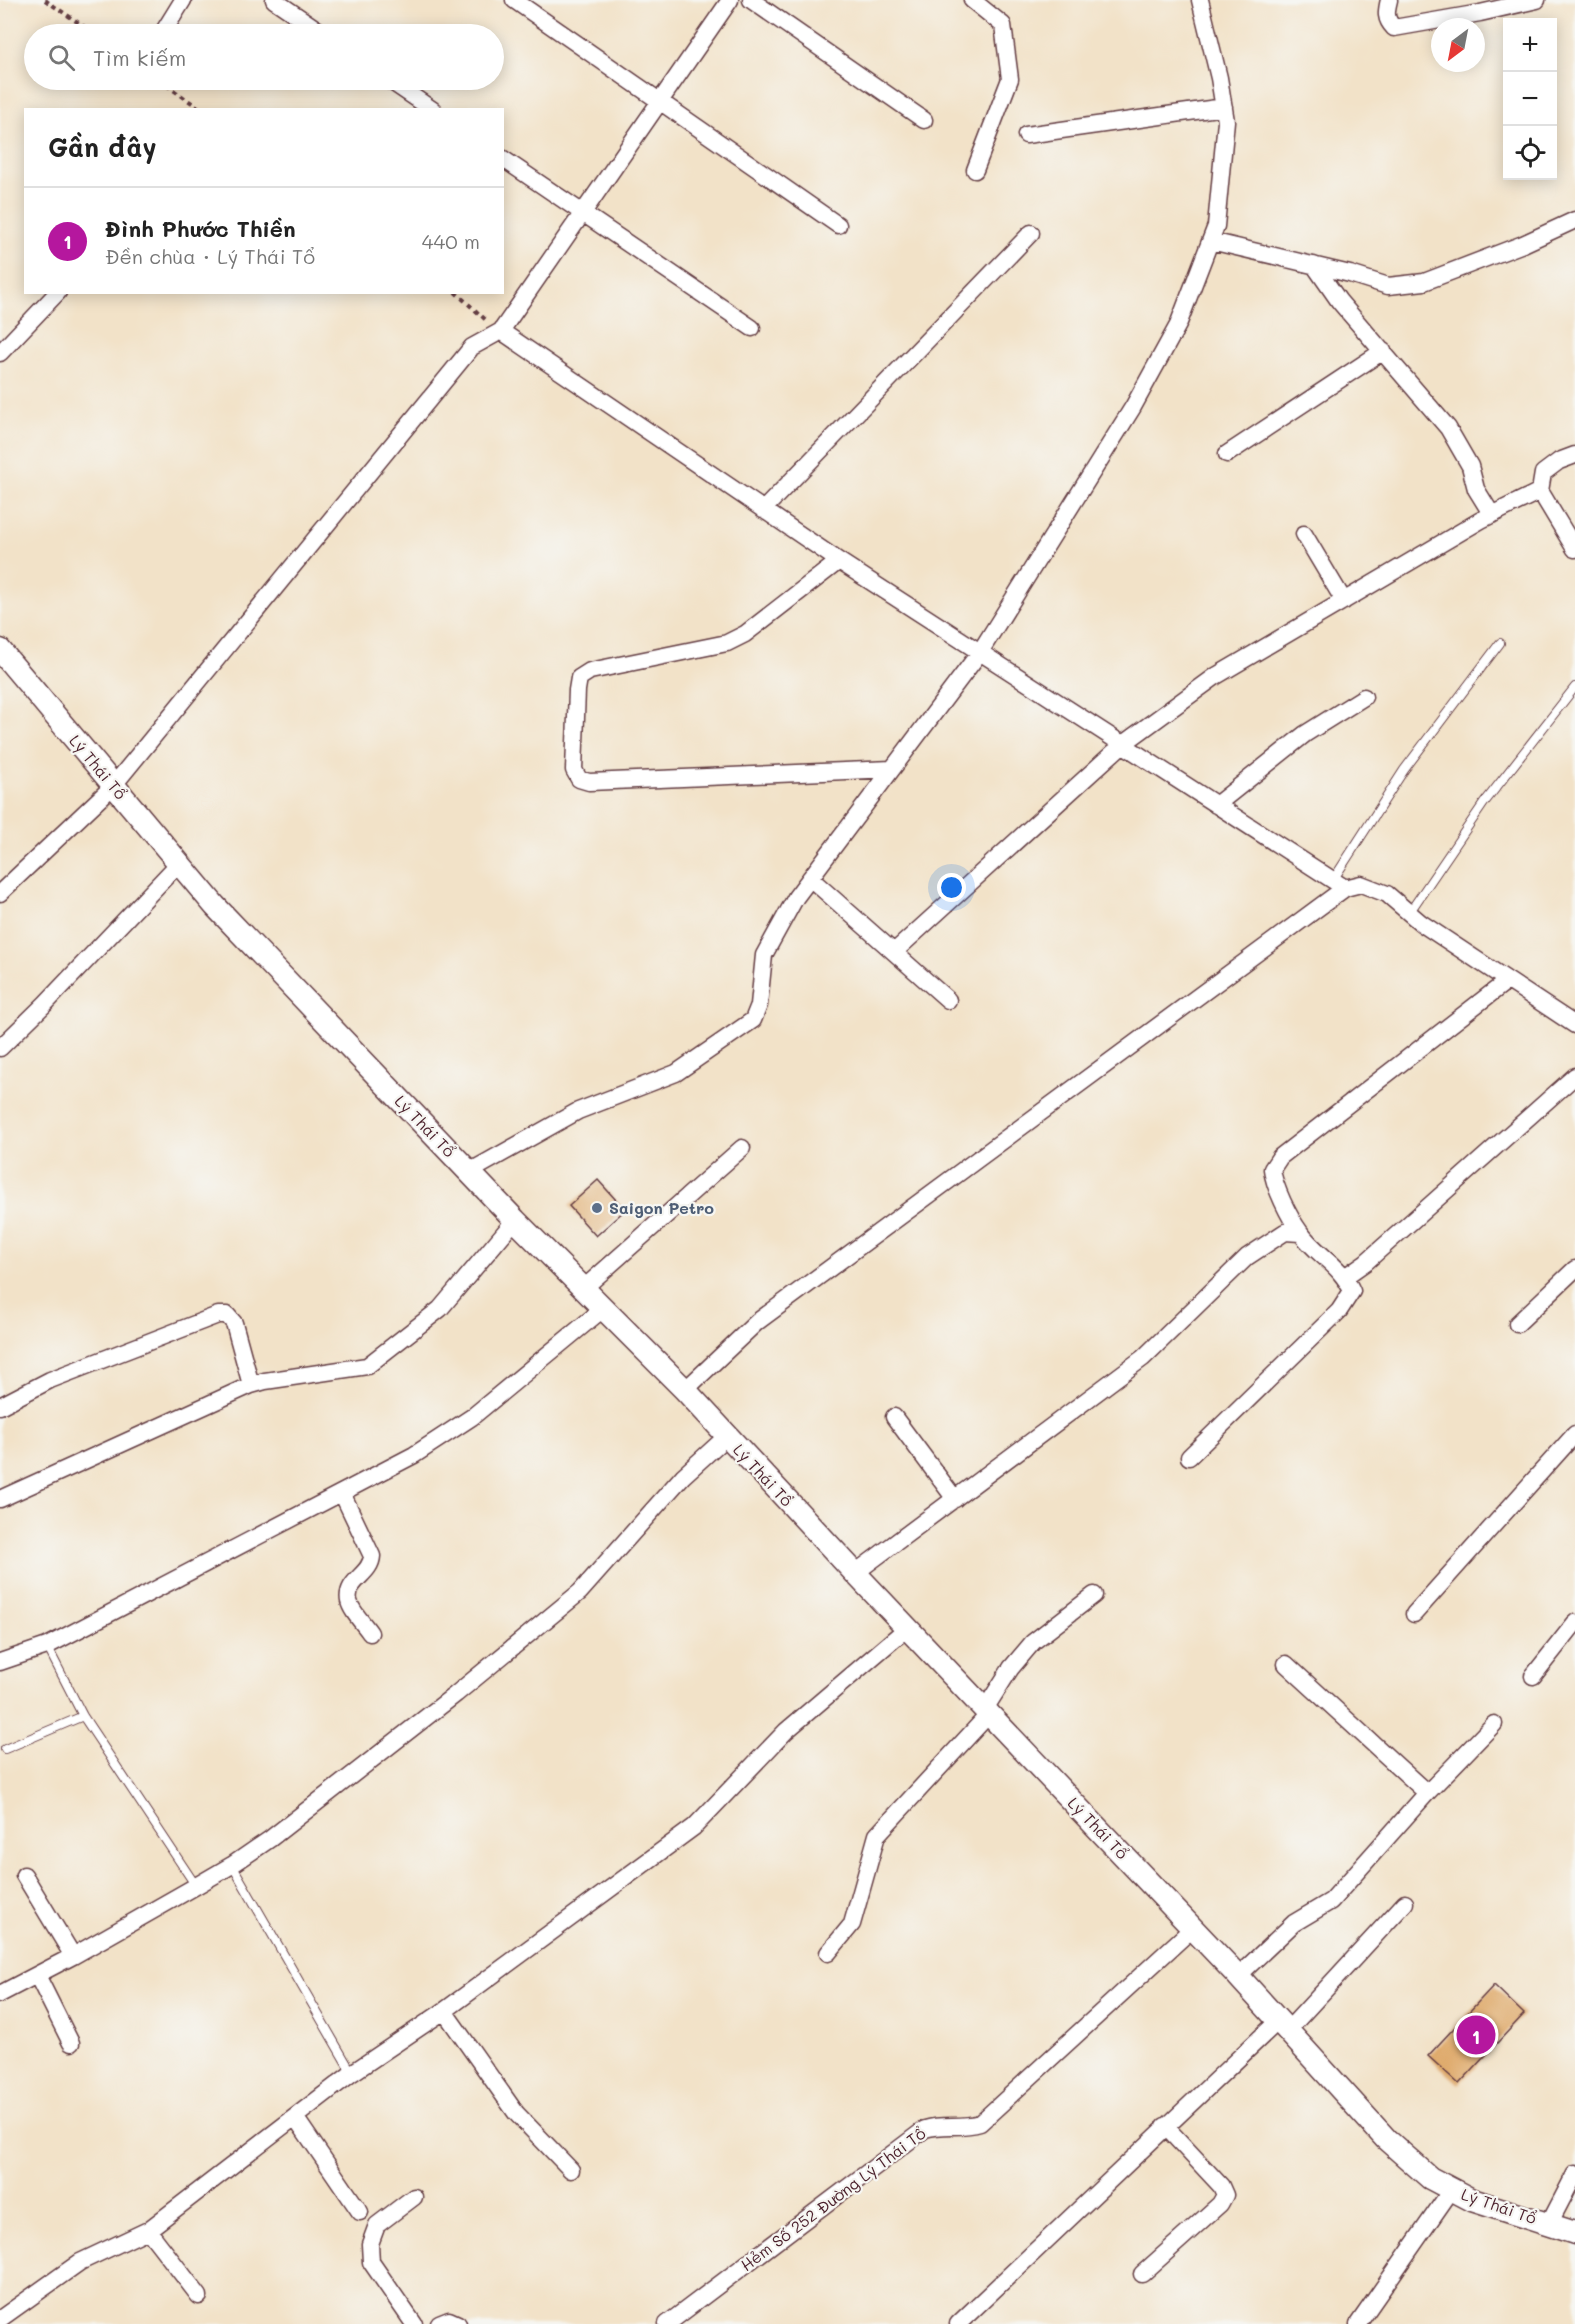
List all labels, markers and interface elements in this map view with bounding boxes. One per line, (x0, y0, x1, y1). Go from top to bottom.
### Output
north arrow (1431, 18, 1485, 72)
map controls (1503, 18, 1557, 180)
button: + (1503, 18, 1557, 72)
search box (24, 24, 504, 90)
icon: search (45, 41, 78, 74)
text: Tìm kiếm (93, 43, 186, 72)
button: − (1503, 72, 1557, 126)
button: locate (1503, 126, 1557, 180)
text: Gần đây (48, 130, 157, 164)
text: Đình Phước Thiền (105, 214, 296, 243)
text: 1 (63, 228, 72, 254)
text: 440 m (422, 228, 480, 254)
text: Đền chùa · Lý Thái Tổ (105, 243, 315, 269)
street label: Lý Thái Tổ (65, 730, 132, 803)
your location (937, 873, 966, 902)
street label: Lý Thái Tổ (391, 1090, 460, 1161)
place label: Saigon Petro (609, 1197, 714, 1218)
marker: Saigon Petro (590, 1201, 604, 1215)
street label: Lý Thái Tổ (729, 1439, 798, 1510)
street label: Lý Thái Tổ (1064, 1792, 1133, 1863)
pin: 1 (1456, 2012, 1496, 2058)
street label: Hẻm Số 252 Đường Lý Thái Tổ (736, 2122, 929, 2275)
street label: Lý Thái Tổ (1459, 2183, 1540, 2228)

